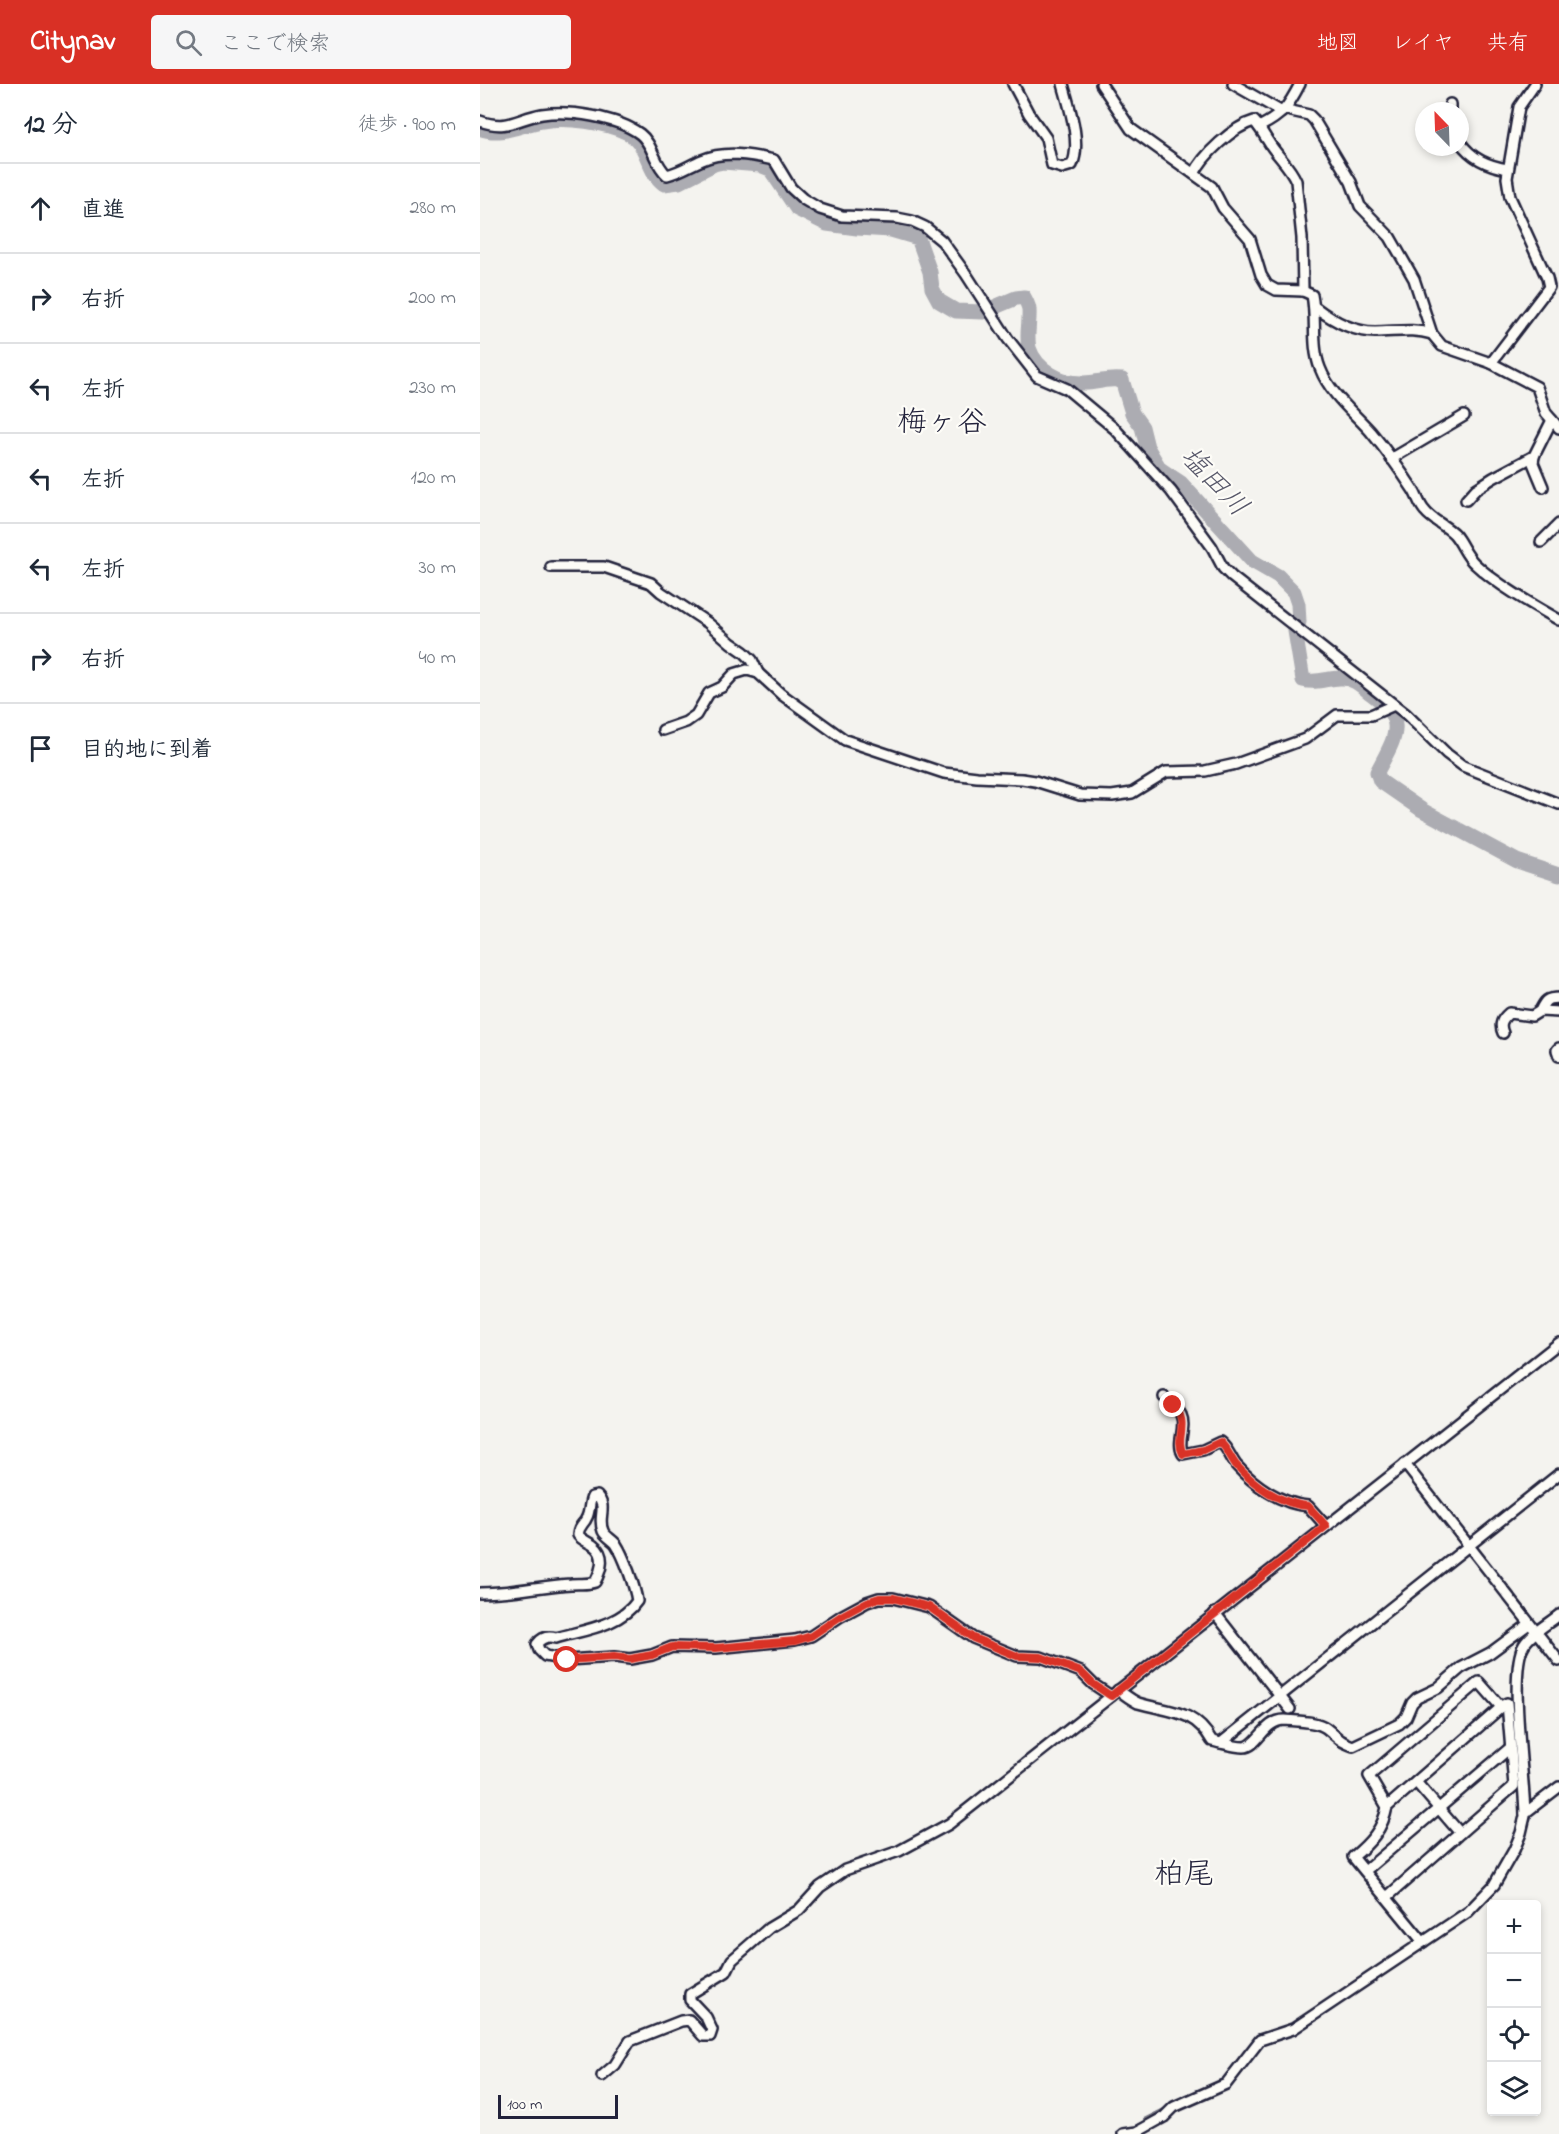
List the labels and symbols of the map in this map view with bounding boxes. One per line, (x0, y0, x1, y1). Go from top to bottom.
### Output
north arrow (1415, 102, 1469, 156)
district label: 梅ヶ谷 (897, 402, 987, 446)
water label: 塩田川 (1169, 439, 1257, 527)
route end (1159, 1391, 1185, 1417)
route start (553, 1646, 579, 1672)
district label: 柏尾 (1154, 1854, 1214, 1898)
scale bar (498, 2092, 618, 2120)

